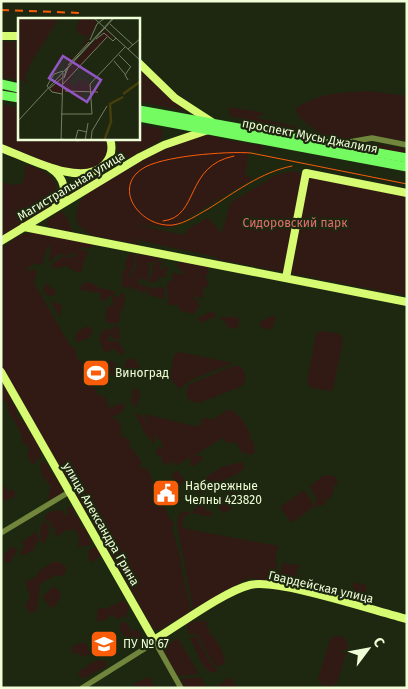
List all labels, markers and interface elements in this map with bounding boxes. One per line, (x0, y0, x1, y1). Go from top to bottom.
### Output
inset map (18, 18, 140, 140)
street label: проспект Мусы Джалиля (241, 116, 379, 156)
street label: Магистральная улица (15, 148, 127, 224)
park label: Сидоровский парк (243, 216, 348, 230)
sports icon: Виноград (81, 358, 111, 388)
place label: Виноград (115, 366, 169, 380)
street label: улица Александра Грина (60, 460, 142, 588)
public building icon: Набережные Челны 423820 (151, 478, 181, 508)
place label: Набережные Челны 423820 (185, 479, 262, 507)
street label: Гвардейская улица (267, 568, 375, 606)
north arrow (343, 624, 393, 674)
school or university icon: ПУ № 67 (89, 629, 119, 659)
text: С (369, 634, 388, 650)
place label: ПУ № 67 (123, 637, 169, 651)

